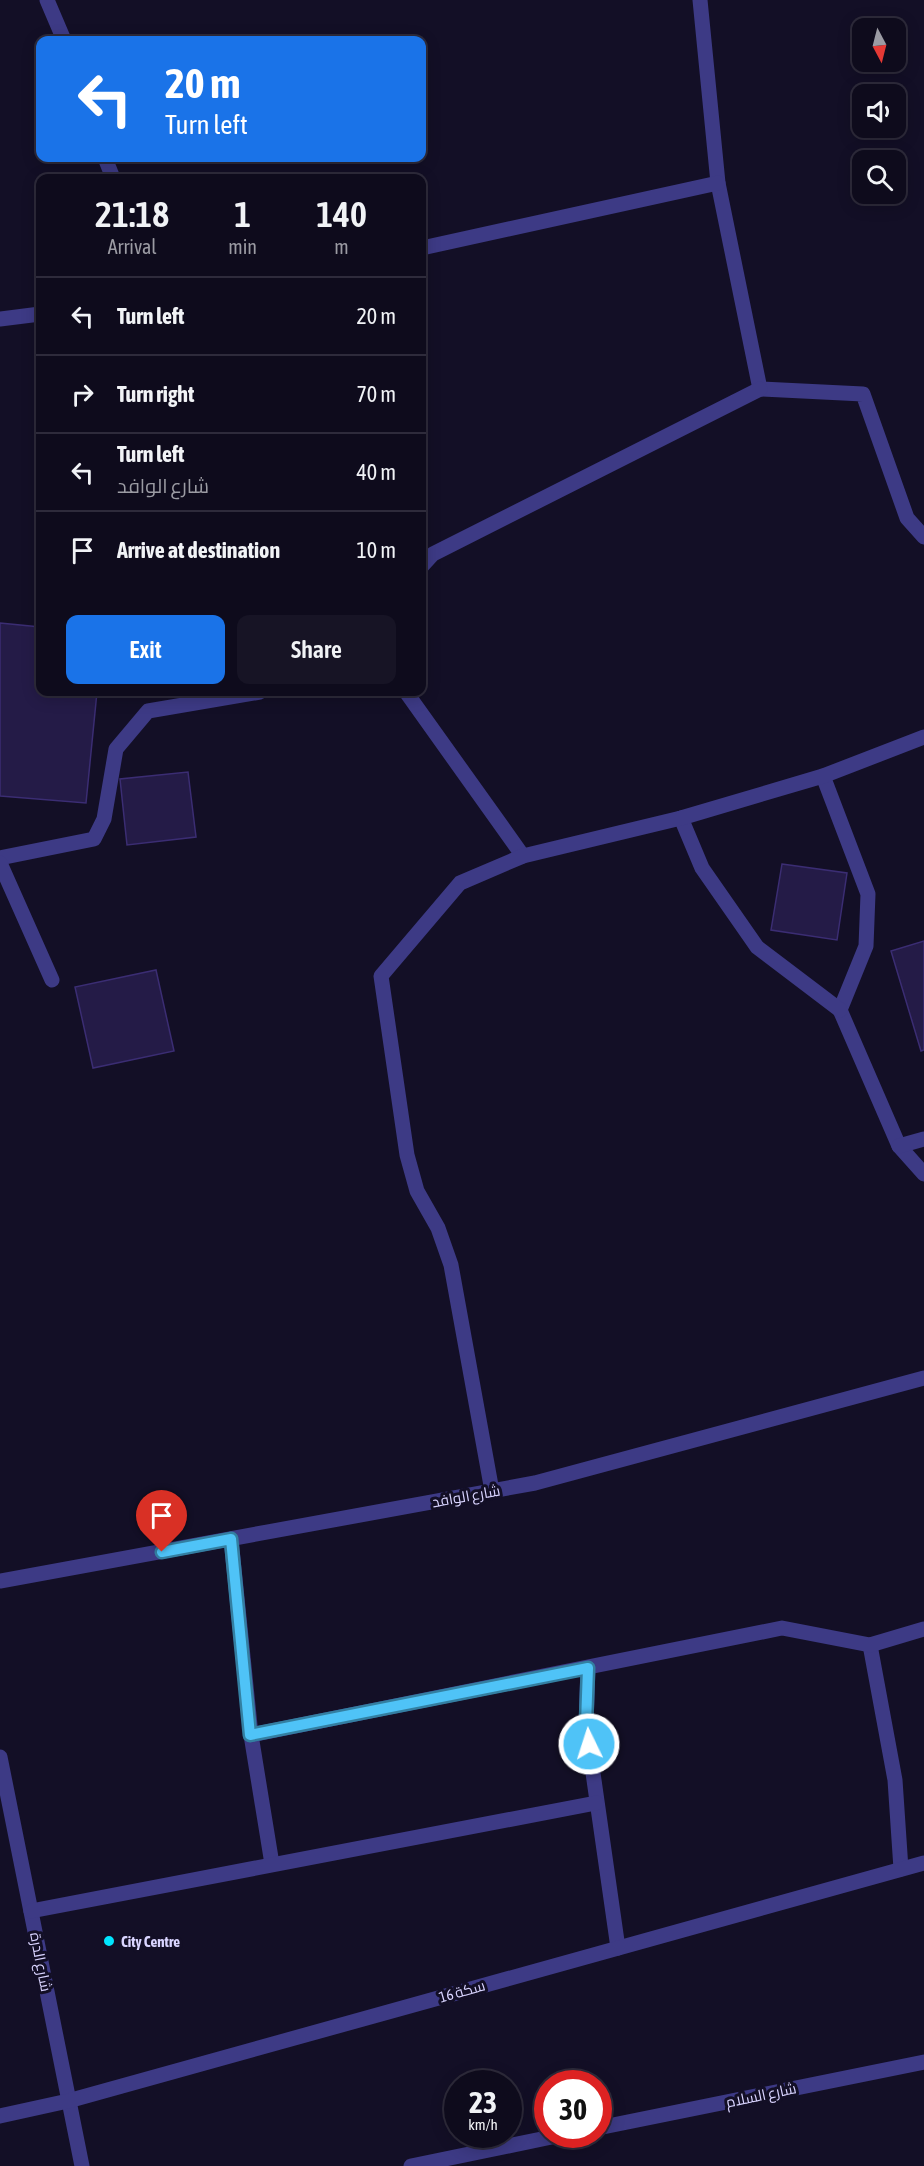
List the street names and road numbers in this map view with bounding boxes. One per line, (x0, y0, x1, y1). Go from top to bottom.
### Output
street label: شارع الوافد (430, 1482, 502, 1513)
street label: شارع الدرة (24, 1931, 55, 1994)
street label: سكة 16 (437, 1976, 487, 2006)
street label: شارع السلام (724, 2079, 798, 2114)

